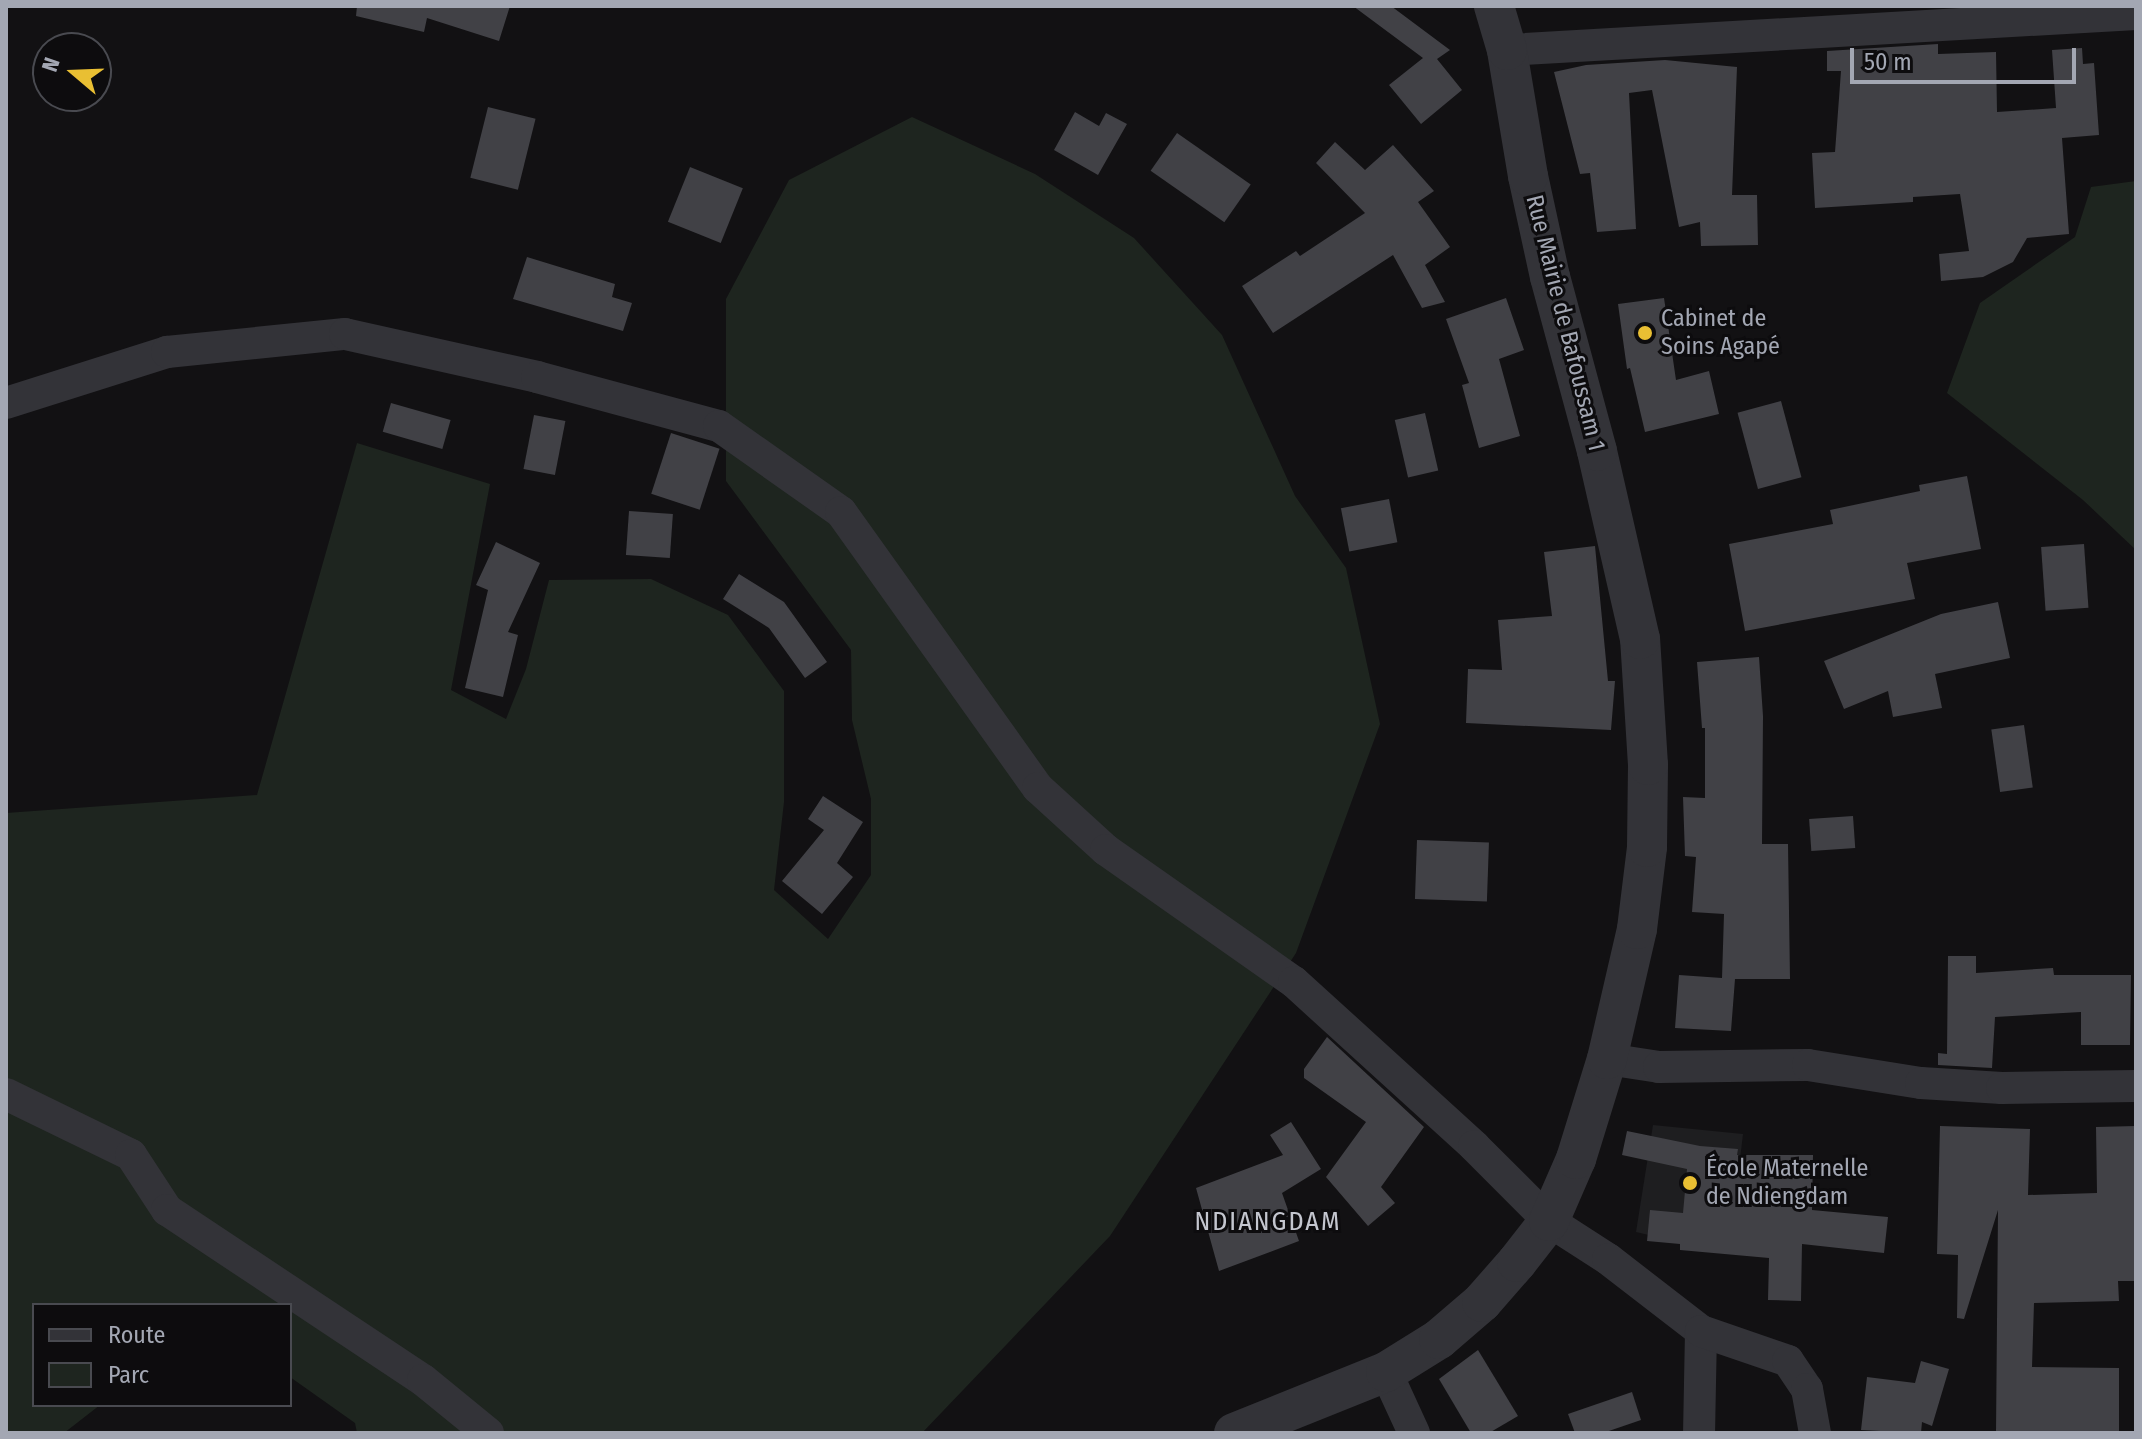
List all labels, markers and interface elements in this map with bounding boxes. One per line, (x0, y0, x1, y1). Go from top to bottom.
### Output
north arrow (32, 32, 112, 112)
scale bar (1854, 32, 2080, 82)
text: 50 m (1864, 48, 1912, 76)
text: N (36, 54, 66, 75)
street label: Rue Mairie de Bafoussam 1 (1519, 192, 1611, 454)
place label: Cabinet de Soins Agapé (1661, 305, 1780, 361)
marker: Cabinet de Soins Agapé (1636, 324, 1654, 342)
place label: École Maternelle de Ndiengdam (1706, 1155, 1868, 1211)
marker: École Maternelle de Ndiengdam (1681, 1174, 1699, 1192)
district label: NDIANGDAM (1194, 1206, 1342, 1238)
legend (32, 1303, 292, 1407)
text: Route (108, 1321, 165, 1349)
text: Parc (108, 1361, 149, 1389)

